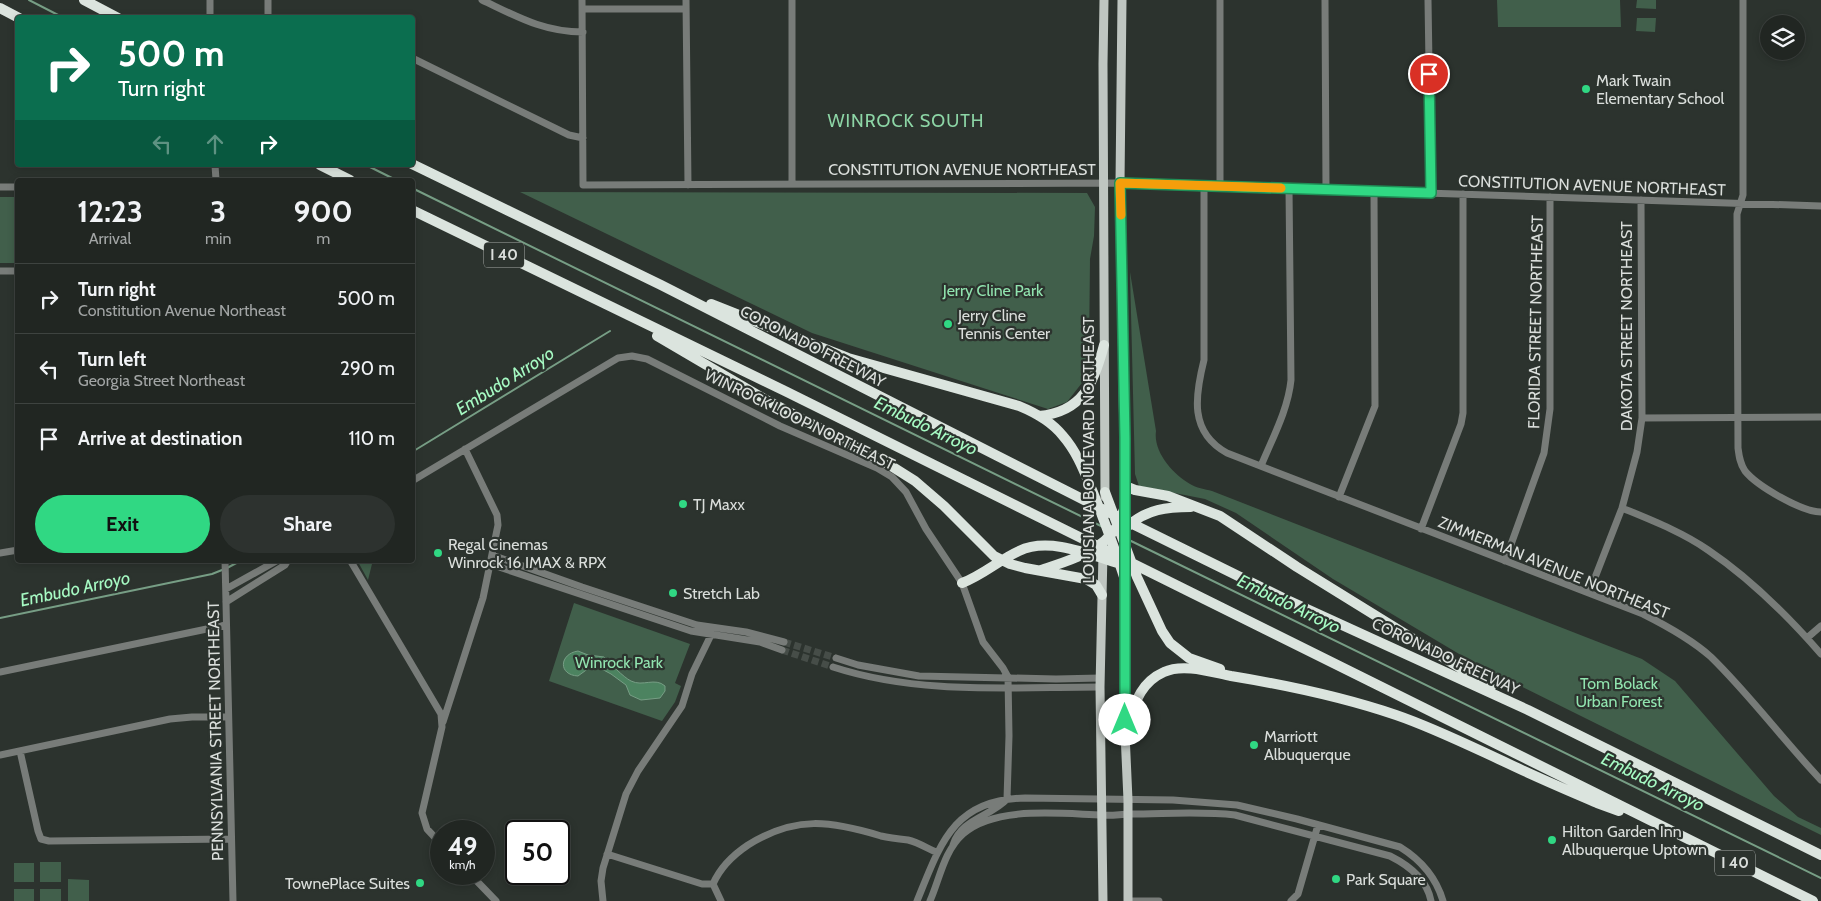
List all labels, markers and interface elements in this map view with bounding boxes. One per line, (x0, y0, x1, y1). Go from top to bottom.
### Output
map controls (1760, 15, 1805, 60)
button: layers (1760, 15, 1805, 60)
text: 500 m (118, 32, 225, 75)
icon: right (35, 35, 100, 100)
pin (1408, 53, 1450, 95)
icon: arrive (1415, 60, 1443, 88)
place label: Mark Twain Elementary School (1596, 71, 1724, 108)
text: Turn right (118, 75, 205, 102)
marker: Mark Twain Elementary School (1580, 83, 1592, 95)
district label: WINROCK SOUTH (827, 110, 985, 132)
icon: left (148, 130, 176, 158)
icon: ahead (201, 130, 229, 158)
icon: right (254, 130, 282, 158)
street label: CONSTITUTION AVENUE NORTHEAST (828, 160, 1096, 179)
street label: CONSTITUTION AVENUE NORTHEAST (1458, 171, 1726, 200)
text: 12:23 (77, 193, 143, 230)
text: 3 (210, 193, 226, 230)
text: 900 (294, 193, 353, 230)
street label: FLORIDA STREET NORTHEAST (1524, 215, 1547, 429)
street label: DAKOTA STREET NORTHEAST (1617, 221, 1636, 431)
text: Arrival (89, 229, 131, 248)
text: min (205, 229, 231, 248)
text: m (316, 229, 330, 248)
road number: I 40 (484, 242, 524, 268)
text: Turn right (78, 278, 156, 301)
park label: Jerry Cline Park (942, 281, 1044, 300)
icon: right (35, 285, 63, 313)
text: 500 m (337, 287, 395, 310)
text: Constitution Avenue Northeast (78, 301, 286, 320)
street label: CORONADO FREEWAY (737, 301, 890, 392)
place label: Jerry Cline Tennis Center (957, 306, 1051, 343)
street label: LOUISIANA BOULEVARD NORTHEAST (1079, 316, 1098, 584)
marker: Jerry Cline Tennis Center (942, 318, 954, 330)
water label: Embudo Arroyo (452, 342, 558, 420)
text: Turn left (78, 348, 146, 371)
icon: left (35, 355, 63, 383)
text: 290 m (340, 357, 395, 380)
street label: WINROCK LOOP NORTHEAST (702, 365, 898, 474)
text: Georgia Street Northeast (78, 371, 245, 390)
water label: Embudo Arroyo (871, 392, 981, 460)
icon: arrive (35, 425, 63, 453)
text: Arrive at destination (78, 427, 242, 450)
text: 110 m (348, 427, 395, 450)
button: Exit (35, 495, 210, 553)
button: Share (220, 495, 395, 553)
place label: TJ Maxx (693, 495, 745, 514)
marker: TJ Maxx (677, 498, 689, 510)
street label: ZIMMERMAN AVENUE NORTHEAST (1436, 512, 1672, 623)
place label: Regal Cinemas Winrock 16 IMAX & RPX (448, 535, 607, 572)
marker: Regal Cinemas Winrock 16 IMAX & RPX (432, 547, 444, 559)
water label: Embudo Arroyo (18, 567, 132, 611)
water label: Embudo Arroyo (1234, 570, 1344, 638)
place label: Stretch Lab (683, 584, 760, 603)
marker: Stretch Lab (667, 587, 679, 599)
street label: PENNSYLVANIA STREET NORTHEAST (204, 600, 227, 861)
street label: CORONADO FREEWAY (1369, 614, 1523, 699)
park label: Winrock Park (575, 653, 664, 672)
park label: Tom Bolack Urban Forest (1575, 674, 1663, 711)
position arrow (1098, 693, 1150, 745)
place label: Marriott Albuquerque (1264, 727, 1351, 764)
marker: Marriott Albuquerque (1248, 739, 1260, 751)
water label: Embudo Arroyo (1598, 748, 1708, 816)
speed limit sign: 50 (505, 820, 570, 885)
place label: Hilton Garden Inn Albuquerque Uptown (1562, 822, 1707, 859)
text: 49 (448, 831, 477, 861)
marker: Hilton Garden Inn Albuquerque Uptown (1546, 834, 1558, 846)
road number: I 40 (1715, 850, 1755, 876)
text: km/h (449, 857, 476, 872)
place label: Park Square (1346, 870, 1426, 889)
marker: Park Square (1330, 873, 1342, 885)
place label: TownePlace Suites (285, 874, 410, 893)
marker: TownePlace Suites (414, 877, 426, 889)

